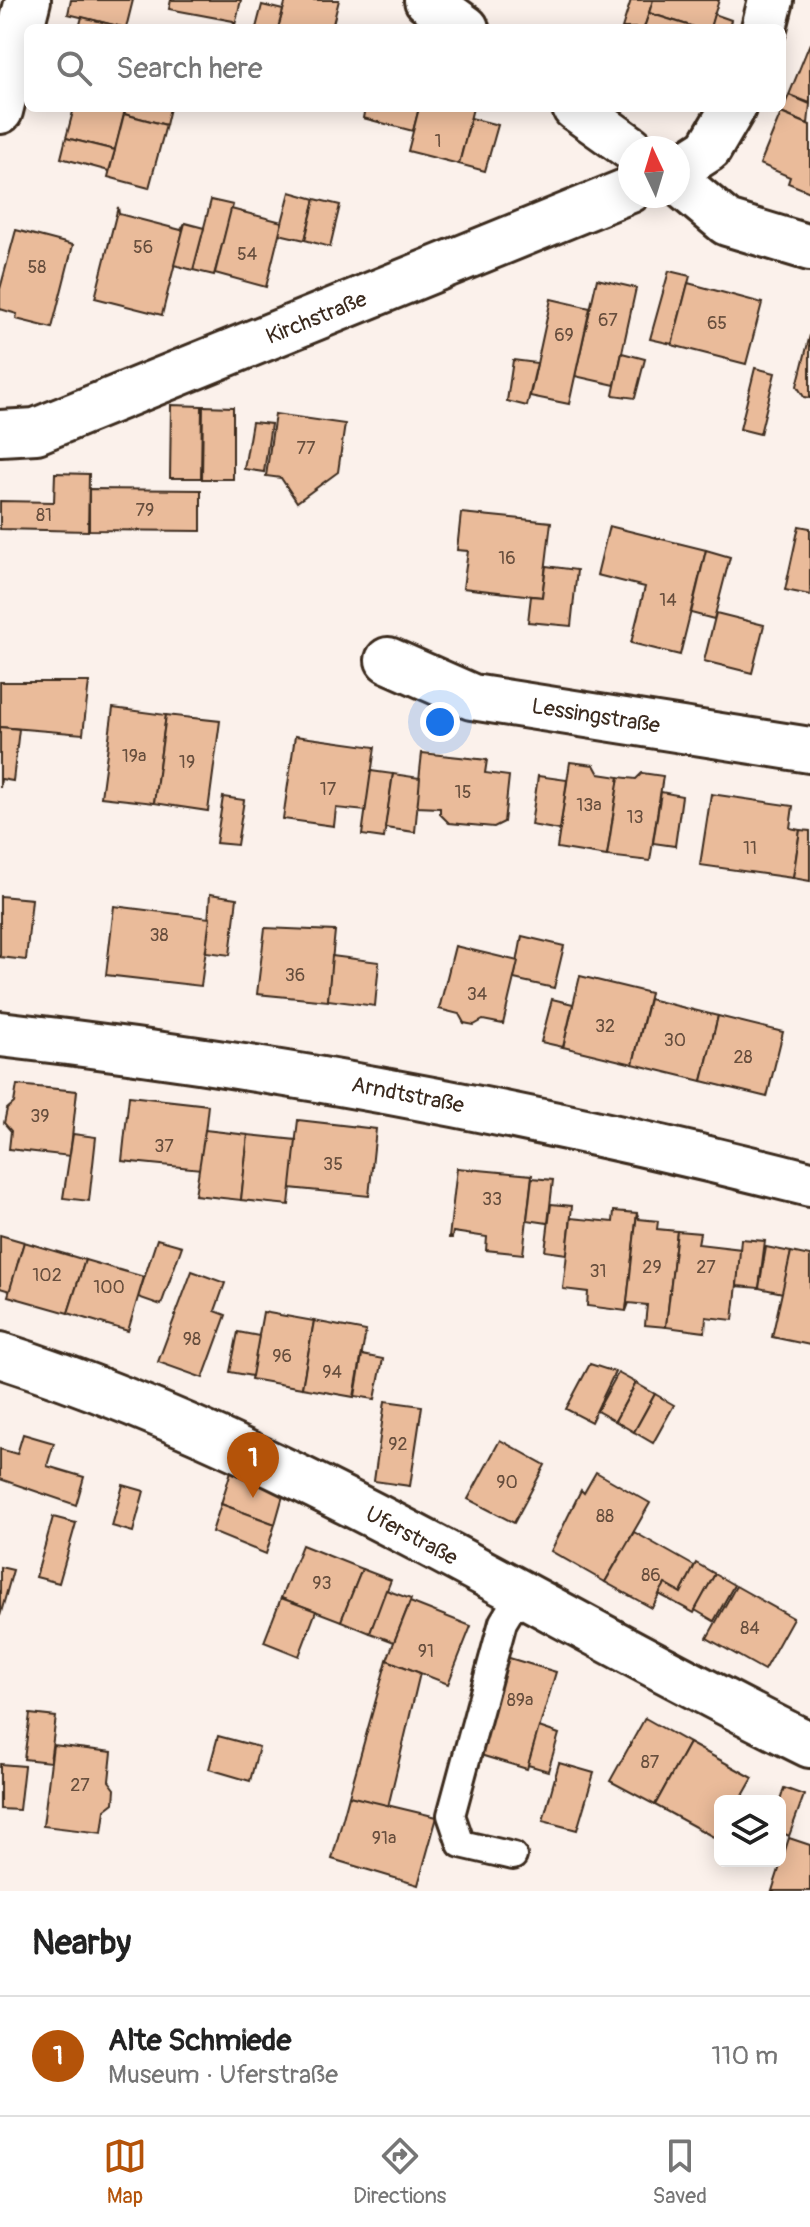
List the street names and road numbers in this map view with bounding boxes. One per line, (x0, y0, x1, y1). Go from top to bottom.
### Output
street label: Kirchstraße (262, 285, 371, 351)
street label: Lessingstraße (530, 692, 662, 740)
street label: Arndtstraße (349, 1070, 467, 1120)
street label: Uferstraße (361, 1500, 463, 1572)

